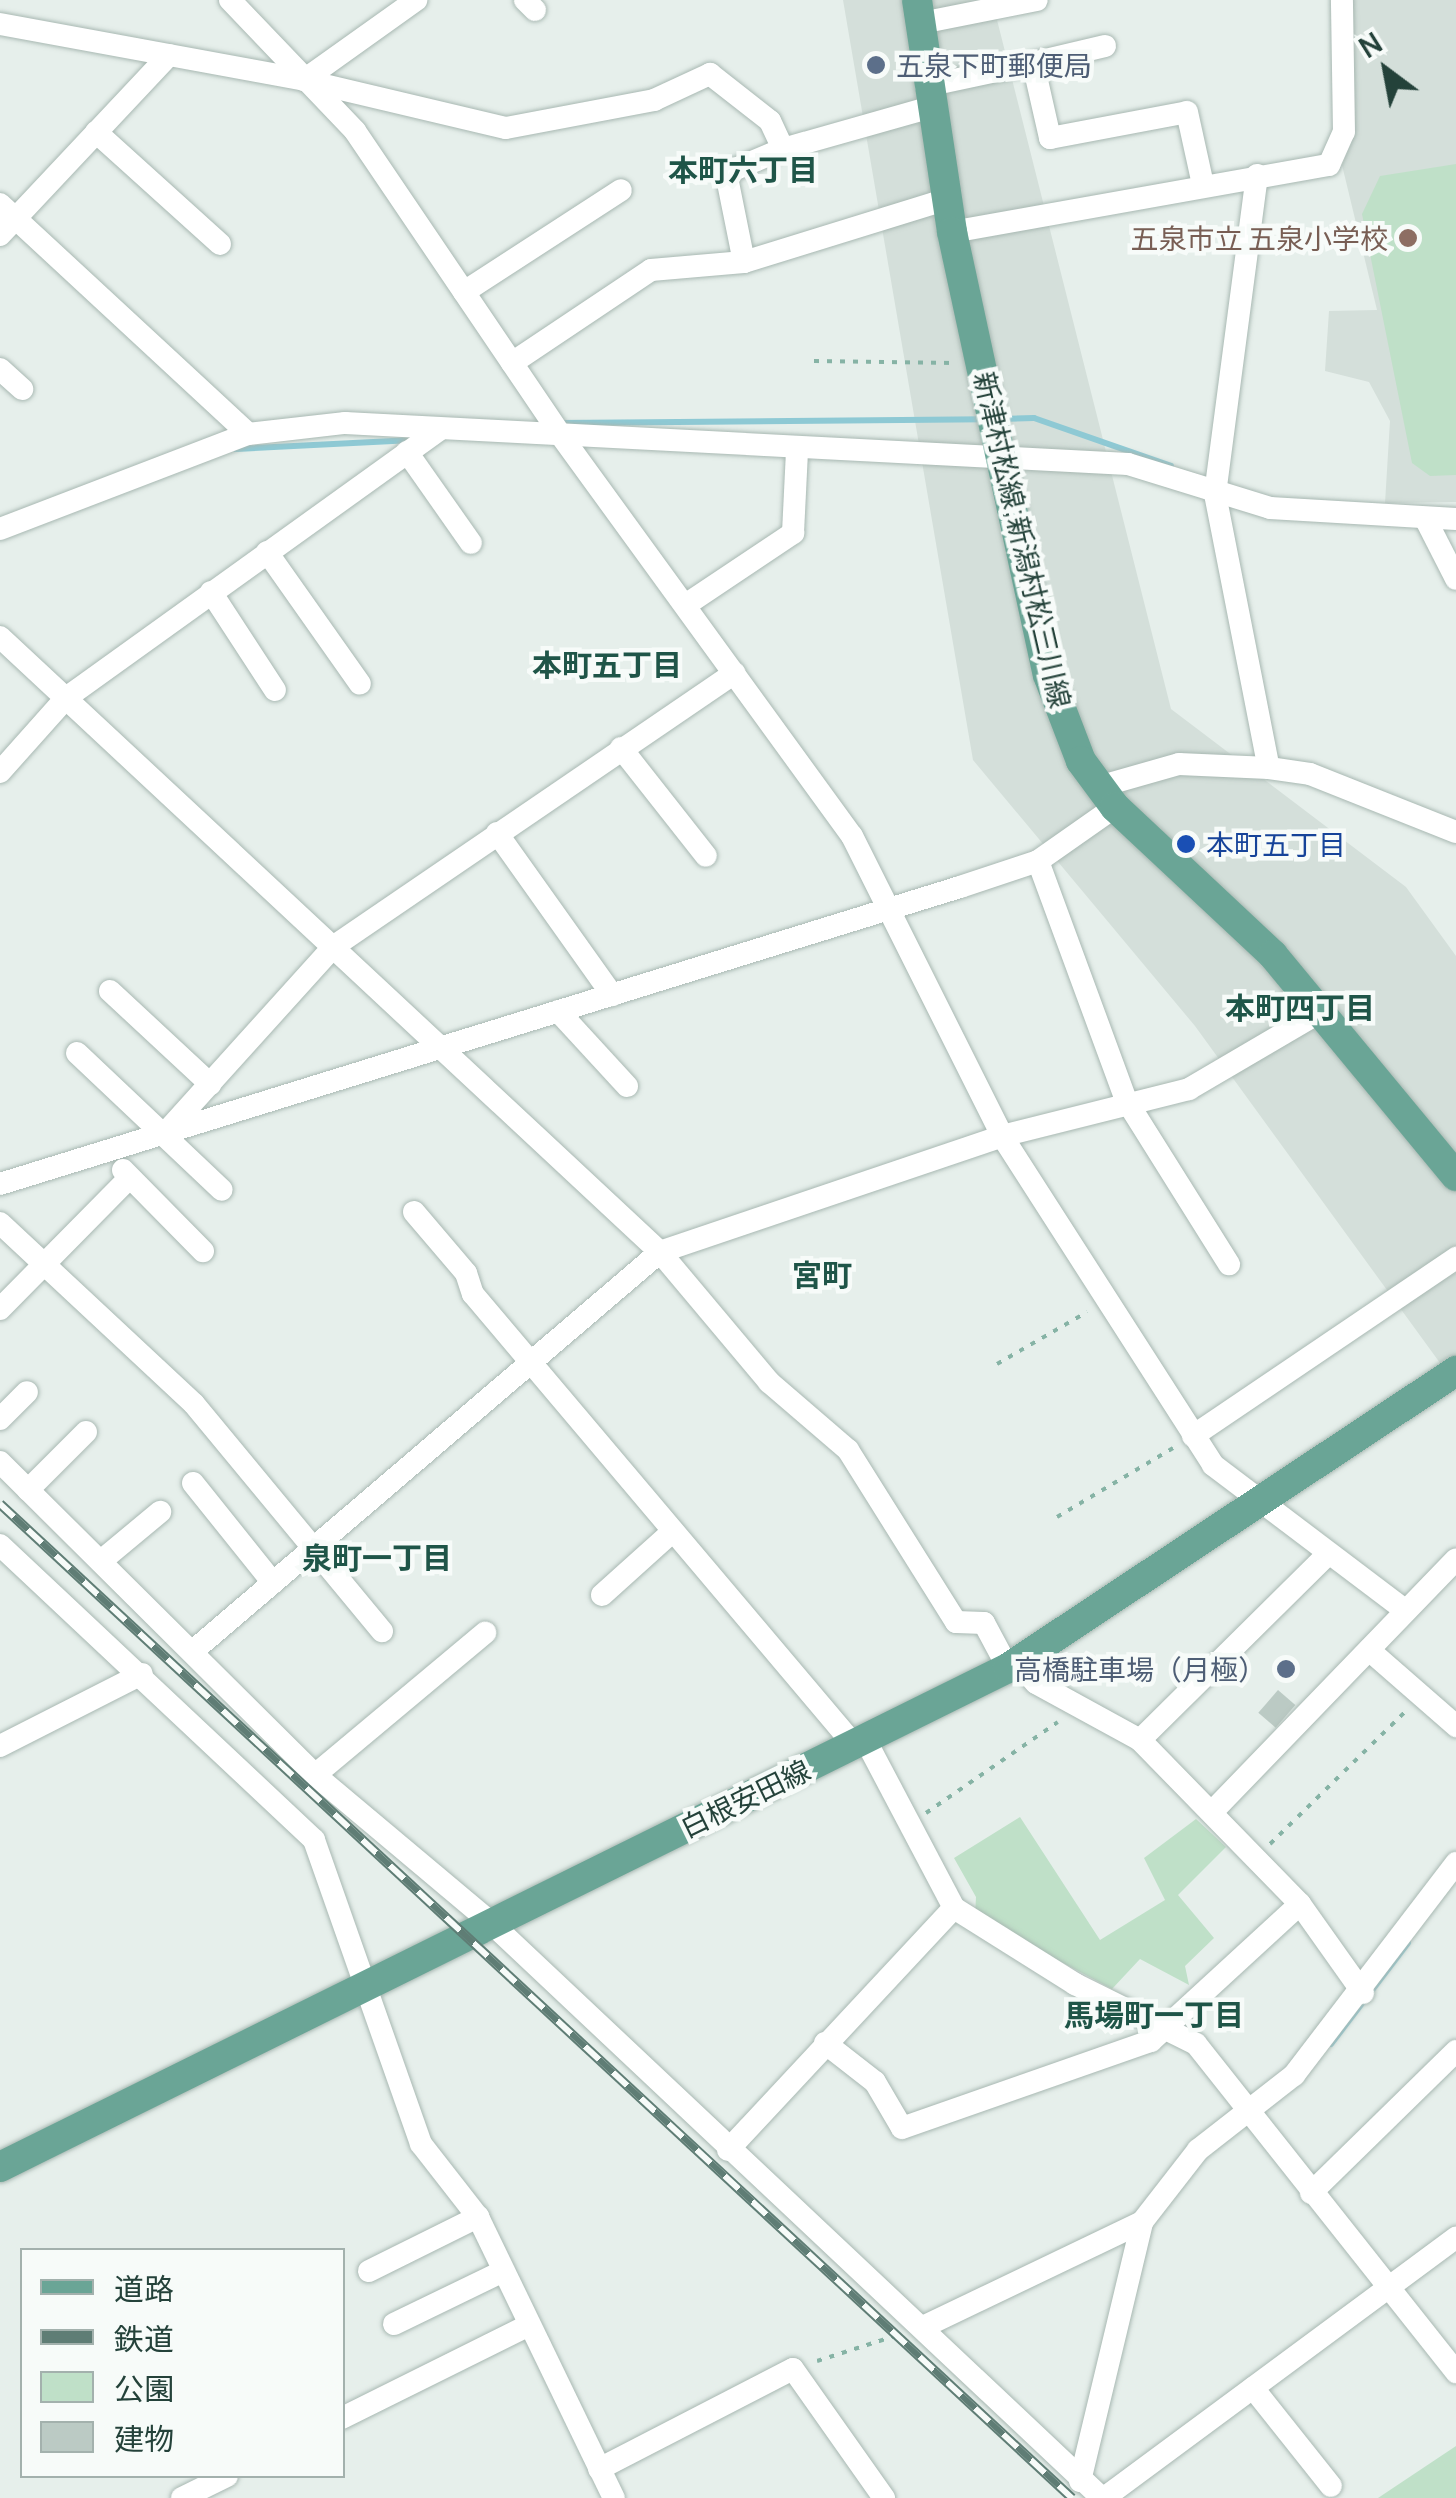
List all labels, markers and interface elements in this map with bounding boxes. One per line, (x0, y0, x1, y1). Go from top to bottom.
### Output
north arrow (1336, 20, 1436, 120)
text: N (1352, 23, 1389, 66)
place label: 五泉下町郵便局 (896, 48, 1092, 82)
marker: 五泉下町郵便局 (865, 54, 887, 76)
district label: 本町六丁目 (668, 152, 818, 188)
place label: 五泉市立 五泉小学校 (1130, 221, 1388, 255)
marker: 五泉市立 五泉小学校 (1397, 227, 1419, 249)
street label: 新津村松線;新潟村松三川線 (968, 368, 1078, 712)
district label: 本町五丁目 (532, 647, 682, 683)
place label: 本町五丁目 (1206, 827, 1346, 861)
marker: 本町五丁目 (1175, 833, 1197, 855)
district label: 本町四丁目 (1225, 990, 1375, 1026)
district label: 宮町 (792, 1257, 852, 1293)
district label: 泉町一丁目 (302, 1540, 452, 1576)
place label: 高橋駐車場（月極） (1014, 1652, 1266, 1686)
marker: 高橋駐車場（月極） (1275, 1658, 1297, 1680)
street label: 白根安田線 (675, 1752, 815, 1844)
district label: 馬場町一丁目 (1064, 1997, 1244, 2033)
legend (20, 2248, 345, 2478)
text: 道路 (114, 2268, 174, 2309)
text: 鉄道 (114, 2318, 174, 2359)
text: 公園 (114, 2368, 174, 2409)
text: 建物 (114, 2418, 174, 2459)

